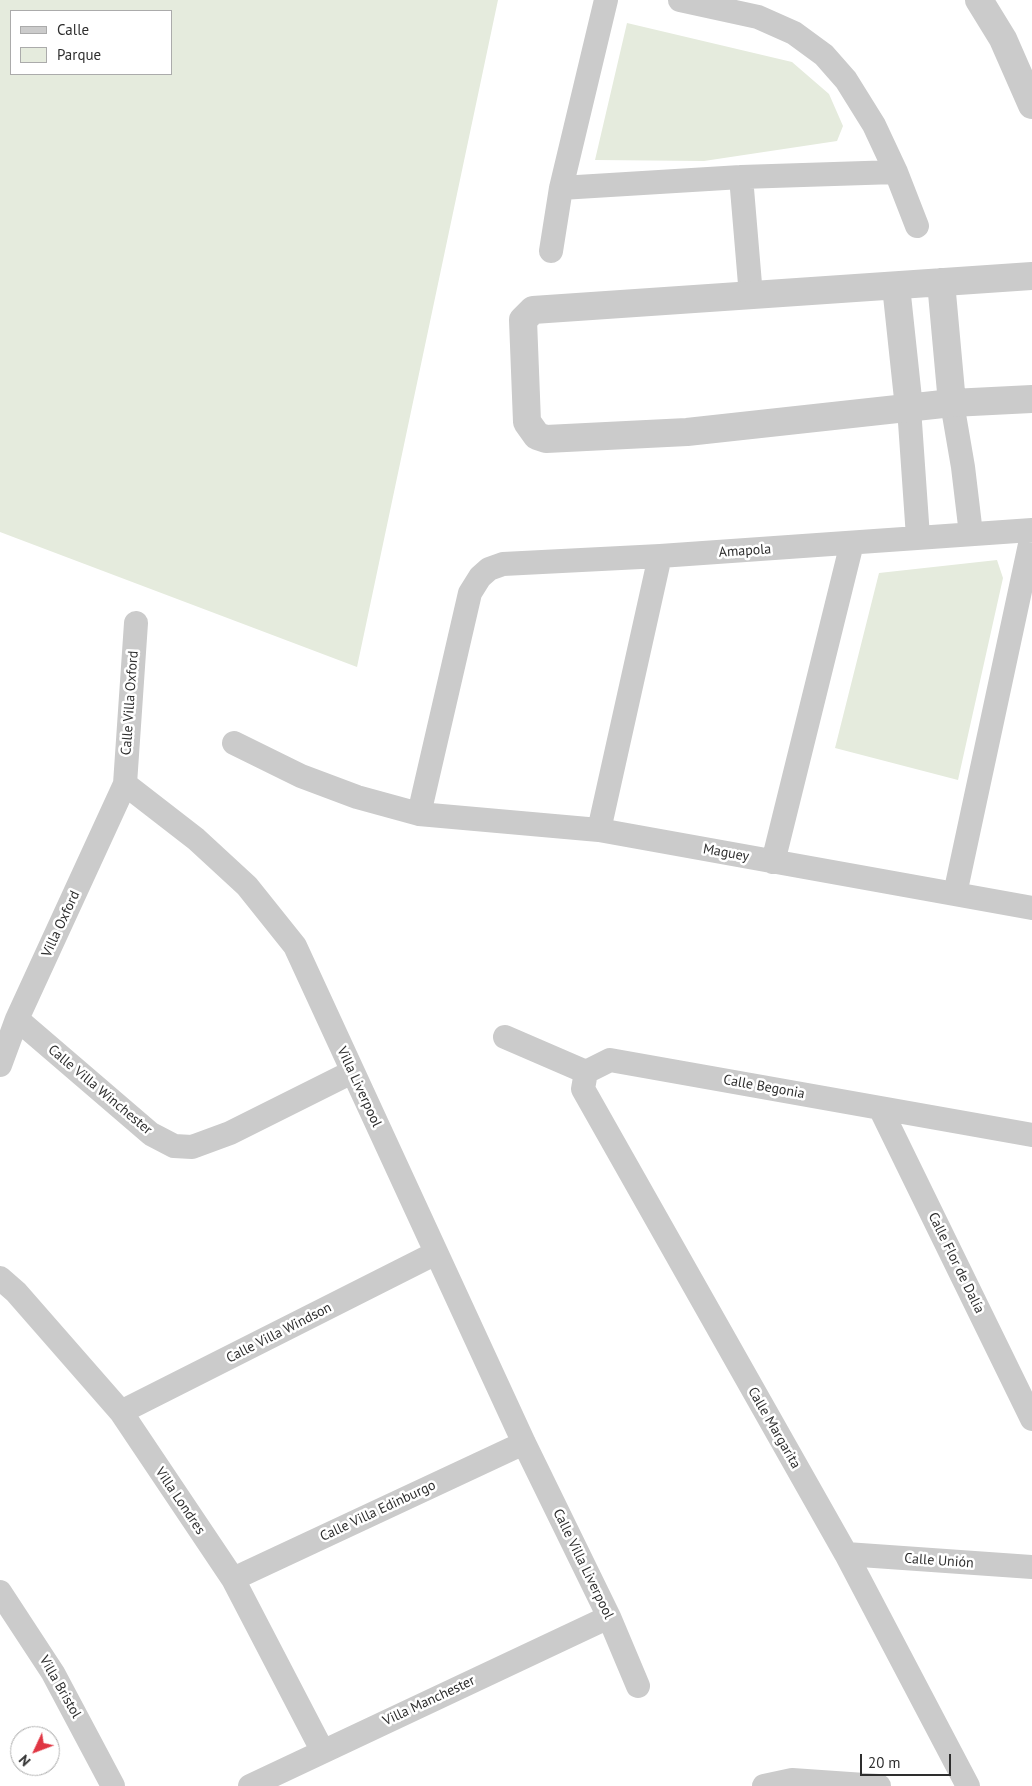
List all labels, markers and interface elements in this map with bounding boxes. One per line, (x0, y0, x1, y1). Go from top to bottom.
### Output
legend (10, 10, 172, 75)
text: Calle (57, 20, 89, 39)
text: Parque (57, 45, 101, 64)
street label: Amapola (718, 541, 772, 561)
street label: Calle Villa Oxford (118, 650, 142, 756)
street label: Maguey (702, 841, 750, 865)
street label: Villa Oxford (38, 888, 84, 960)
street label: Calle Villa Winchester (45, 1042, 155, 1138)
street label: Villa Liverpool (333, 1044, 385, 1130)
street label: Calle Begonia (722, 1072, 806, 1102)
street label: Calle Flor de Dalía (924, 1210, 988, 1316)
street label: Calle Villa Windson (224, 1299, 334, 1367)
street label: Calle Margarita (744, 1384, 804, 1472)
street label: Villa Londres (151, 1464, 209, 1538)
street label: Calle Villa Edinburgo (318, 1477, 438, 1545)
street label: Calle Villa Liverpool (549, 1506, 617, 1622)
street label: Calle Unión (904, 1550, 974, 1572)
street label: Villa Bristol (35, 1653, 85, 1721)
street label: Villa Manchester (380, 1672, 478, 1730)
north arrow (10, 1726, 60, 1776)
scale bar (862, 1744, 953, 1776)
text: N (15, 1751, 34, 1770)
text: 20 m (868, 1753, 901, 1772)

